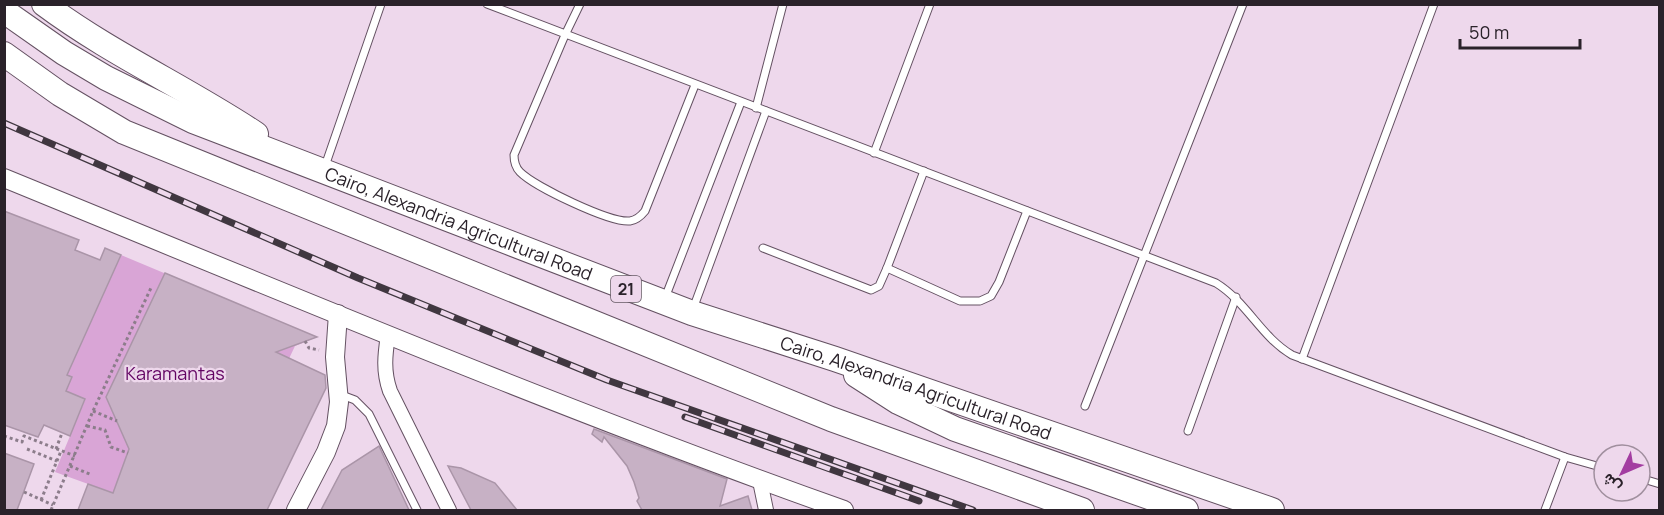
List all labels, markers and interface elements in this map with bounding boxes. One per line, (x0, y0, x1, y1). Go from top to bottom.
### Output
scale bar (1460, 12, 1580, 50)
text: 50 m (1469, 20, 1509, 44)
street label: Cairo, Alexandria Agricultural Road (322, 161, 596, 286)
road number: 21 (611, 276, 641, 302)
street label: Cairo, Alexandria Agricultural Road (778, 330, 1055, 445)
park label: Karamantas (125, 361, 225, 385)
north arrow (1592, 443, 1652, 503)
text: ش (1597, 469, 1626, 498)

